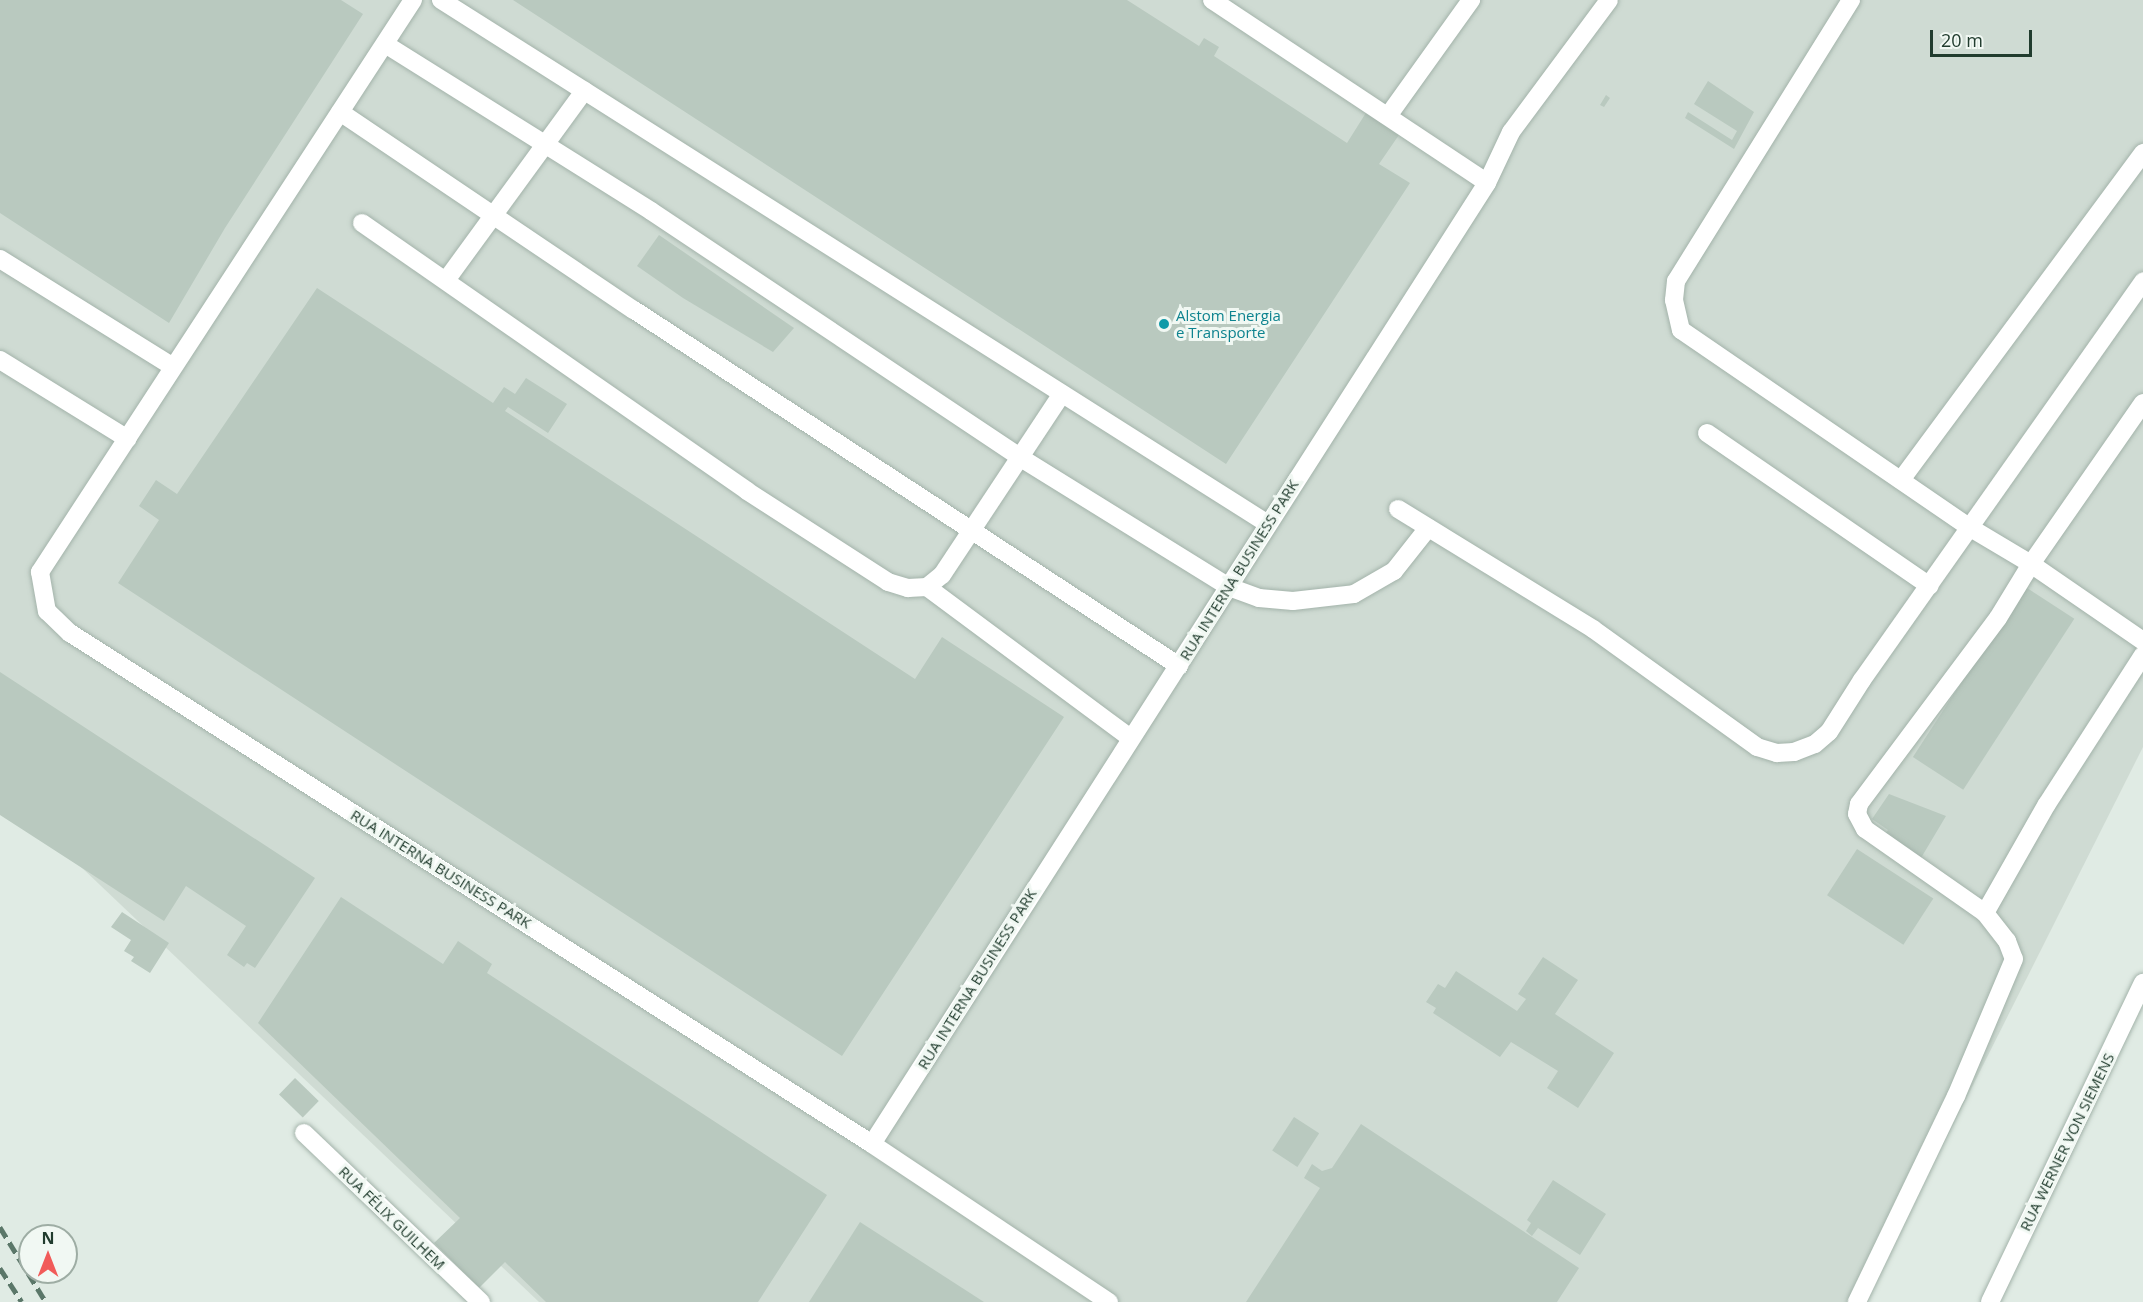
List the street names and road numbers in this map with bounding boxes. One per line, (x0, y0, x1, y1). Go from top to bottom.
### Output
street label: RUA INTERNA BUSINESS PARK (1176, 476, 1302, 664)
street label: RUA INTERNA BUSINESS PARK (347, 806, 535, 932)
street label: RUA INTERNA BUSINESS PARK (914, 885, 1040, 1073)
street label: RUA WERNER VON SIEMENS (2016, 1050, 2118, 1234)
street label: RUA FÉLIX GUILHEM (335, 1163, 449, 1273)

